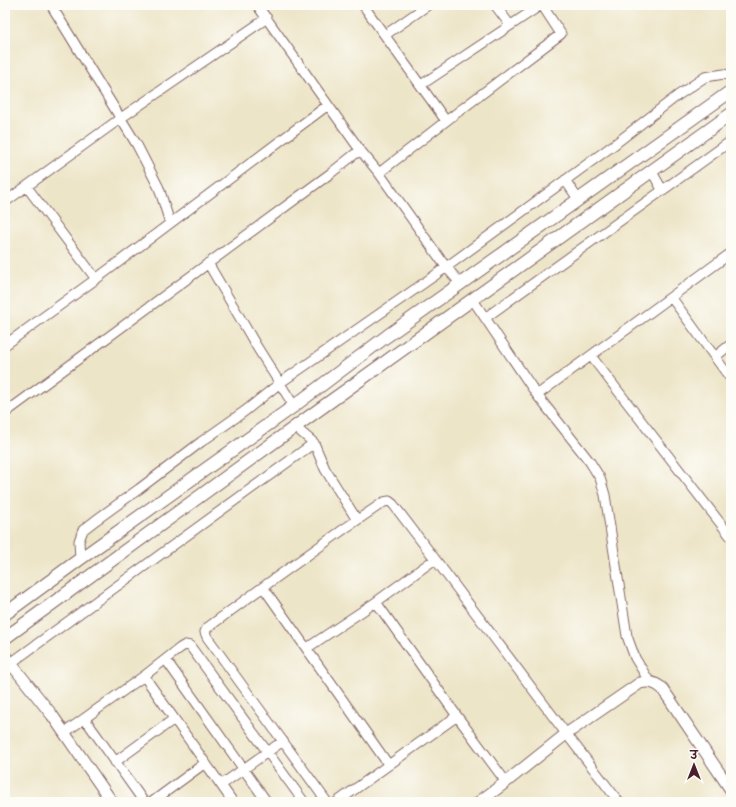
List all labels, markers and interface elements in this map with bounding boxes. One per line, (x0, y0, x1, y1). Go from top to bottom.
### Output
north arrow (674, 745, 714, 785)
text: उ (689, 748, 699, 762)

